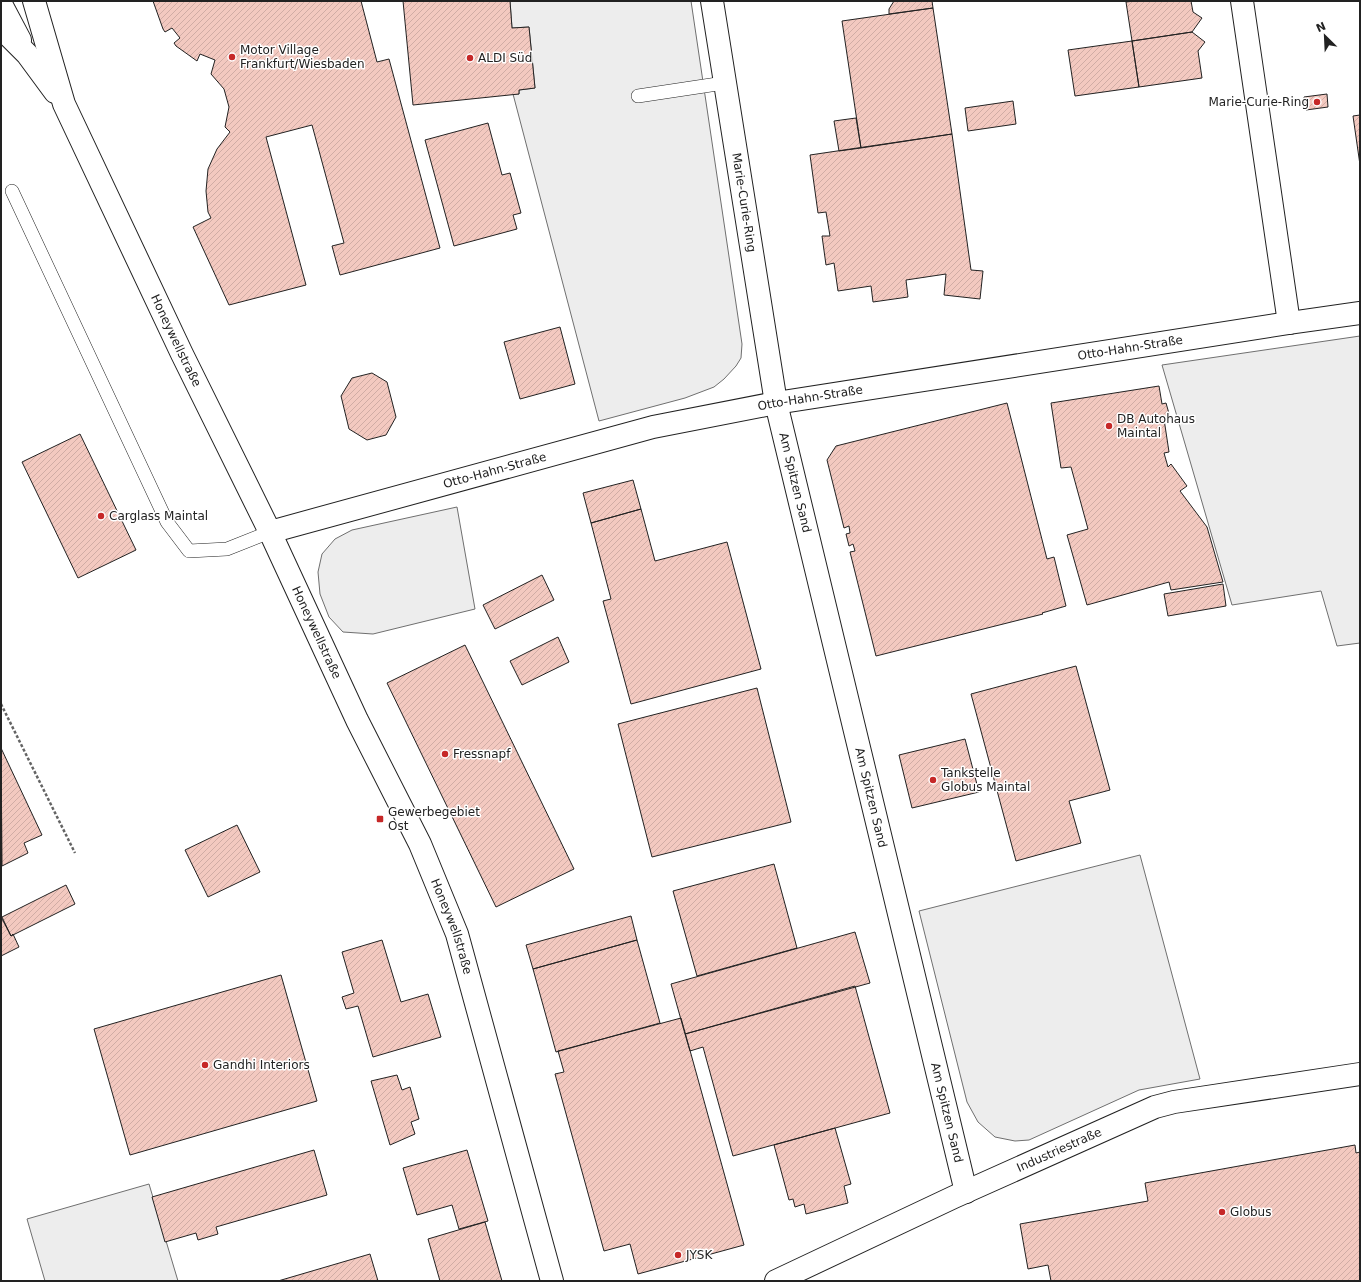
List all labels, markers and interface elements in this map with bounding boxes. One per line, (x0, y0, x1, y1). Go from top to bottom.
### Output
north arrow (1305, 16, 1345, 56)
text: N (1314, 20, 1328, 35)
place label: Motor Village Frankfurt/Wiesbaden (240, 43, 365, 71)
place label: ALDI Süd (478, 51, 532, 65)
marker: Motor Village Frankfurt/Wiesbaden (227, 52, 237, 62)
marker: ALDI Süd (465, 53, 475, 63)
place label: Marie-Curie-Ring (1208, 95, 1309, 109)
marker: Marie-Curie-Ring (1312, 97, 1322, 107)
street label: Marie-Curie-Ring (729, 152, 759, 253)
street label: Honeywellstraße (148, 292, 204, 389)
street label: Otto-Hahn-Straße (1077, 333, 1184, 363)
street label: Otto-Hahn-Straße (756, 383, 864, 413)
place label: DB Autohaus Maintal (1117, 412, 1195, 440)
marker: DB Autohaus Maintal (1104, 421, 1114, 431)
street label: Am Spitzen Sand (776, 431, 814, 534)
street label: Otto-Hahn-Straße (442, 450, 548, 491)
place label: Carglass Maintal (109, 509, 208, 523)
marker: Carglass Maintal (96, 511, 106, 521)
street label: Honeywellstraße (289, 584, 344, 681)
street label: Am Spitzen Sand (852, 746, 890, 849)
place label: Fressnapf (453, 747, 511, 761)
marker: Fressnapf (440, 749, 450, 759)
place label: Tankstelle Globus Maintal (940, 766, 1030, 794)
marker: Tankstelle Globus Maintal (928, 775, 938, 785)
place label: Gewerbegebiet Ost (388, 805, 480, 833)
marker: Gewerbegebiet Ost (375, 814, 385, 824)
street label: Honeywellstraße (428, 877, 475, 976)
place label: Gandhi Interiors (213, 1058, 310, 1072)
marker: Gandhi Interiors (200, 1060, 210, 1070)
street label: Am Spitzen Sand (928, 1061, 966, 1164)
street label: Industriestraße (1015, 1125, 1104, 1175)
place label: Globus (1230, 1205, 1271, 1219)
marker: Globus (1217, 1207, 1227, 1217)
place label: JYSK (685, 1248, 713, 1262)
marker: JYSK (673, 1250, 683, 1260)

